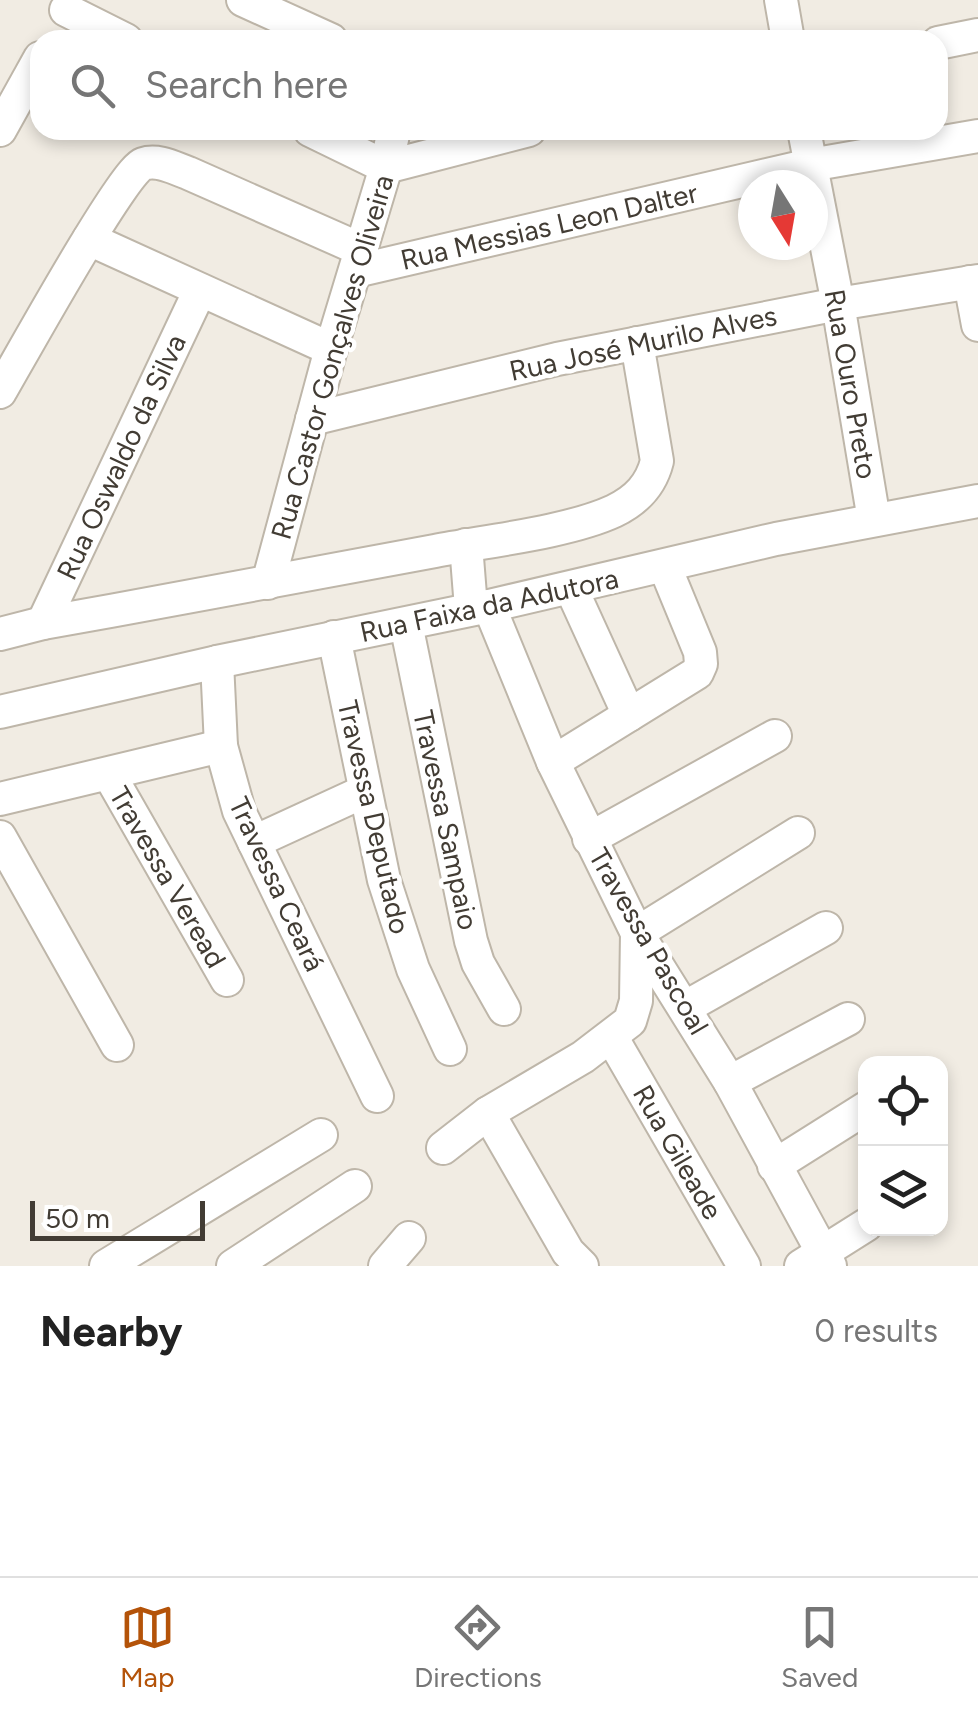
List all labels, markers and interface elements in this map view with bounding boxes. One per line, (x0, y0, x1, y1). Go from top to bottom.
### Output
search box (30, 30, 948, 140)
icon: search (65, 58, 120, 113)
text: Search here (145, 62, 348, 108)
north arrow (738, 170, 828, 260)
street label: Rua Castor Gonçalves Oliveira (264, 171, 400, 543)
street label: Rua Messias Leon Dalter (397, 175, 701, 277)
street label: Rua Ouro Preto (818, 287, 884, 481)
street label: Rua José Murilo Alves (506, 298, 780, 388)
street label: Rua Oswaldo da Silva (49, 329, 193, 585)
street label: Rua Faixa da Adutora (357, 561, 621, 649)
street label: Travessa Deputado (331, 697, 417, 937)
street label: Travessa Sampaio (406, 707, 486, 933)
street label: Travessa Veread (102, 780, 234, 974)
street label: Travessa Ceará (222, 792, 332, 976)
street label: Travessa Pascoal (582, 842, 716, 1040)
map controls (858, 1056, 948, 1236)
button: locate (858, 1056, 948, 1146)
street label: Rua Gileade (626, 1079, 730, 1225)
button: layers (858, 1146, 948, 1236)
scale bar (30, 1196, 205, 1240)
text: 50 m (45, 1201, 110, 1235)
text: Nearby (40, 1306, 182, 1357)
text: 0 results (814, 1312, 938, 1350)
tab: Map (120, 1600, 175, 1694)
tab: Directions (414, 1600, 542, 1694)
tab: Saved (781, 1600, 858, 1694)

